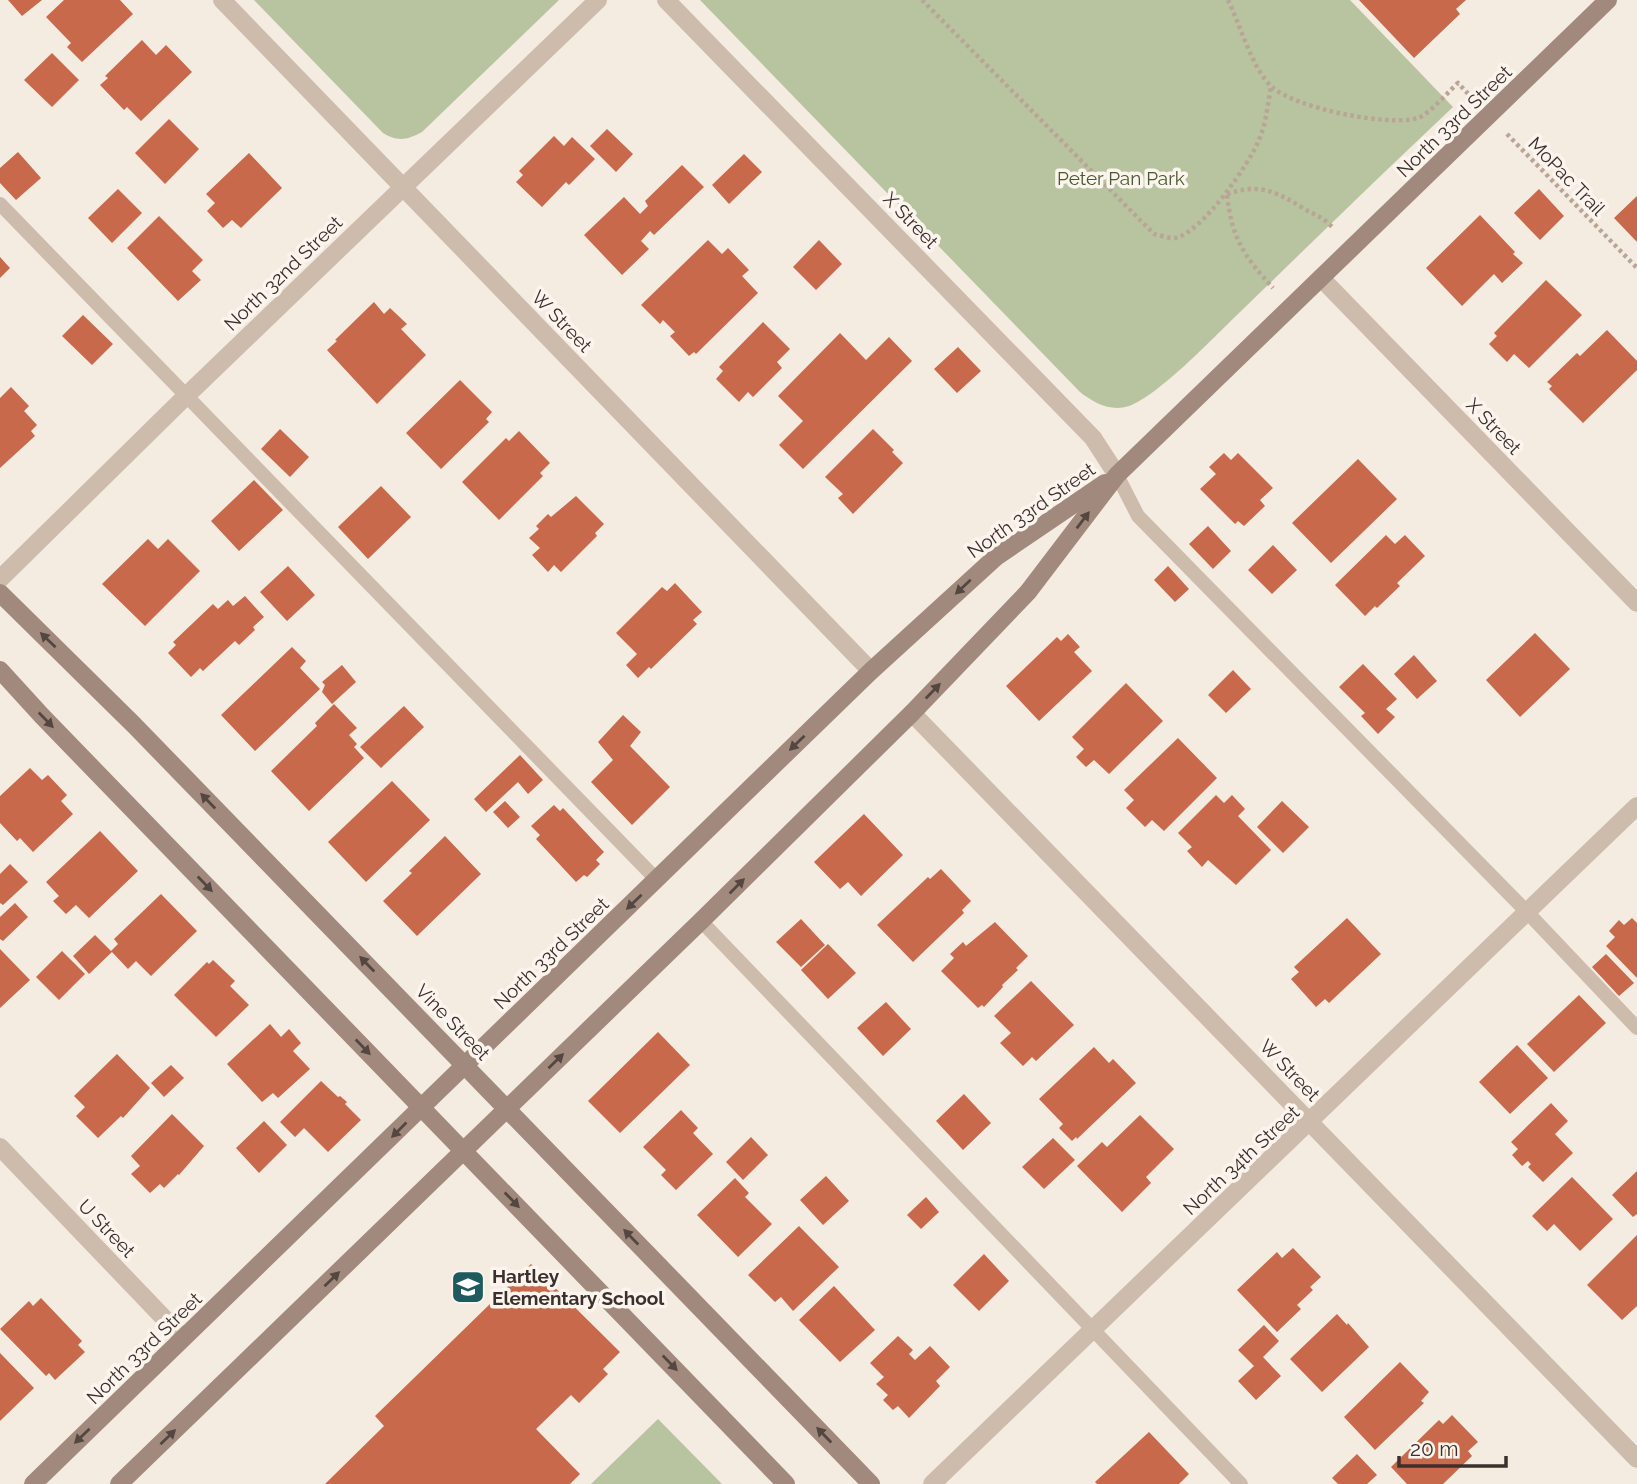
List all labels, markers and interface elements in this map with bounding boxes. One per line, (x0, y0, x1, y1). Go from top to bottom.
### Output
street label: North 33rd Street (1392, 60, 1516, 181)
street label: MoPac Trail (1524, 132, 1610, 220)
park label: Peter Pan Park (1057, 167, 1185, 189)
street label: X Street (879, 187, 943, 253)
street label: North 32nd Street (220, 211, 347, 335)
street label: W Street (527, 286, 597, 357)
street label: X Street (1462, 393, 1526, 459)
street label: North 33rd Street (963, 457, 1100, 562)
one-way arrow (1076, 511, 1090, 530)
one-way arrow (954, 579, 972, 595)
one-way arrow (40, 632, 57, 648)
one-way arrow (925, 683, 941, 700)
one-way arrow (38, 711, 54, 728)
one-way arrow (789, 735, 806, 752)
one-way arrow (200, 792, 217, 809)
one-way arrow (196, 875, 213, 892)
one-way arrow (728, 878, 745, 894)
street label: North 33rd Street (489, 892, 613, 1013)
one-way arrow (626, 893, 643, 909)
one-way arrow (359, 956, 375, 973)
street label: Vine Street (411, 980, 495, 1065)
street label: W Street (1255, 1035, 1325, 1106)
one-way arrow (355, 1039, 371, 1055)
one-way arrow (547, 1054, 564, 1070)
street label: North 34th Street (1179, 1100, 1304, 1219)
one-way arrow (391, 1121, 408, 1137)
one-way arrow (504, 1191, 521, 1208)
street label: U Street (74, 1195, 140, 1262)
one-way arrow (623, 1228, 640, 1245)
place label: Hartley Elementary School (492, 1265, 665, 1309)
school or university icon: Hartley Elementary School (449, 1268, 487, 1306)
one-way arrow (323, 1270, 340, 1287)
street label: North 33rd Street (82, 1287, 206, 1408)
one-way arrow (661, 1355, 678, 1372)
scale bar (1399, 1424, 1506, 1468)
one-way arrow (816, 1426, 833, 1443)
one-way arrow (74, 1428, 91, 1445)
one-way arrow (159, 1429, 176, 1445)
text: 20 m (1410, 1436, 1458, 1461)

